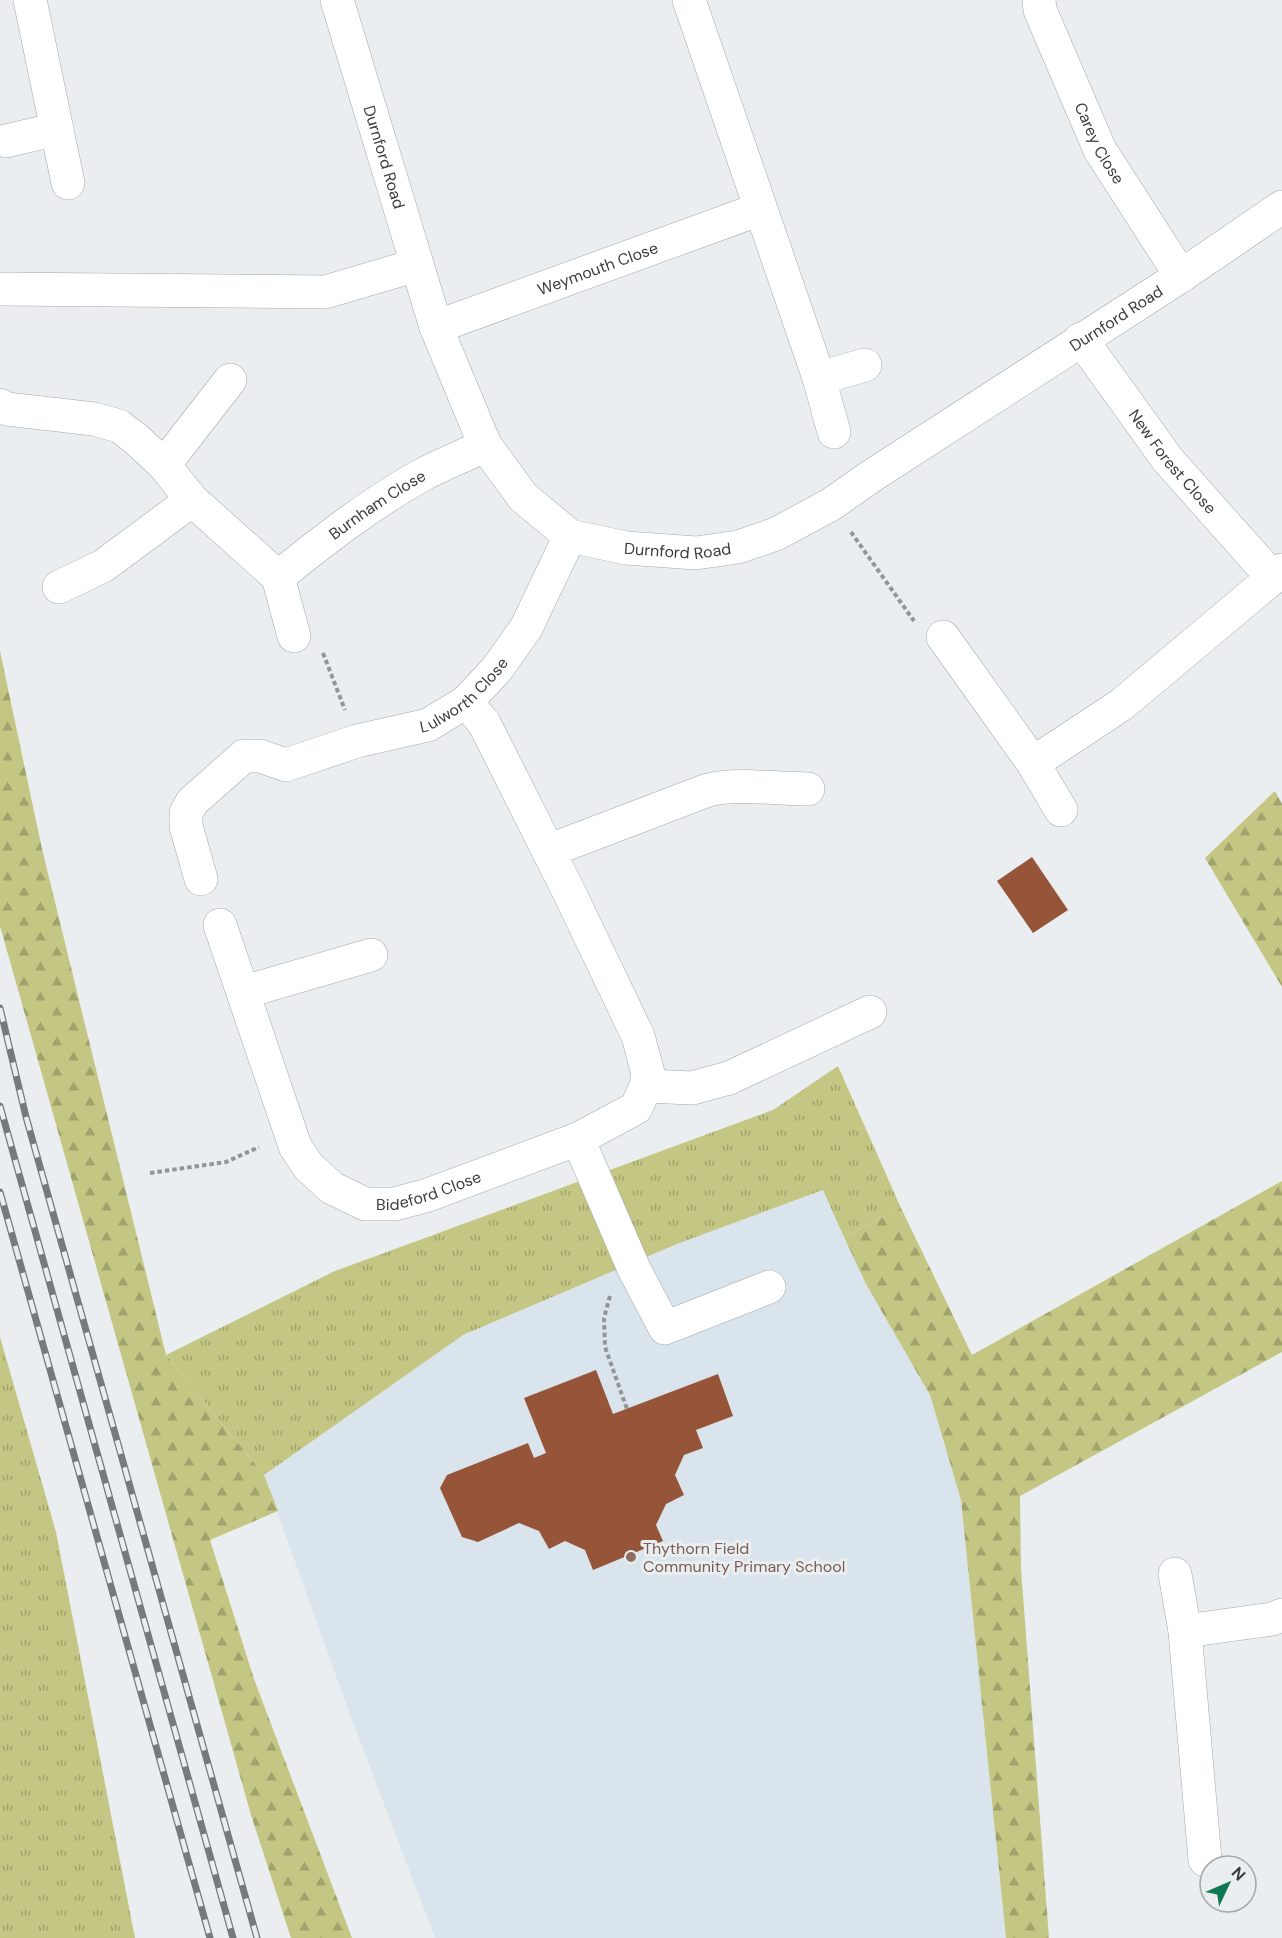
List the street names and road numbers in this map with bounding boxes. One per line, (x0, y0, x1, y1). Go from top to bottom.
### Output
street label: Carey Close (1070, 99, 1130, 188)
street label: Durnford Road (359, 103, 410, 211)
street label: Weymouth Close (534, 237, 661, 300)
street label: Durnford Road (1065, 280, 1167, 356)
street label: New Forest Close (1124, 405, 1221, 518)
street label: Burnham Close (324, 465, 429, 544)
street label: Durnford Road (624, 537, 732, 564)
street label: Lulworth Close (418, 653, 513, 737)
street label: Bideford Close (376, 1166, 484, 1215)

